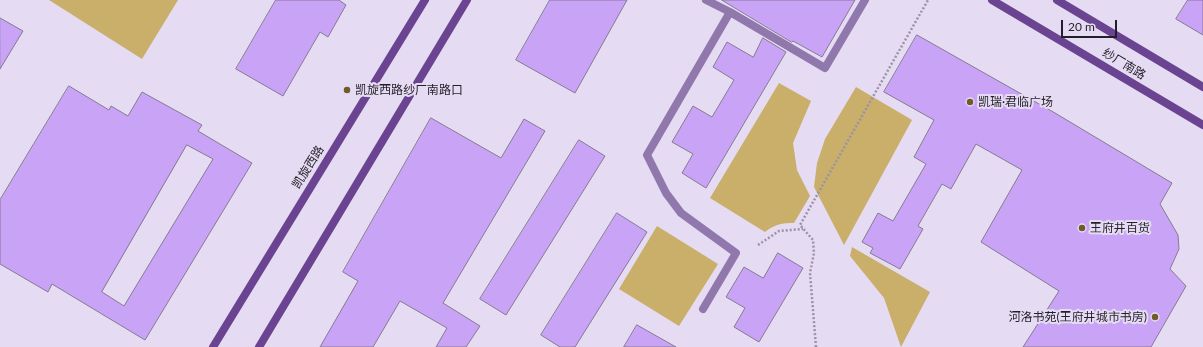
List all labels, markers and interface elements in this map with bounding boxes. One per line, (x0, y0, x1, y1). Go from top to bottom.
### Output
scale bar (1063, 12, 1119, 38)
text: 20 m (1068, 19, 1095, 34)
street label: 纱厂南路 (1100, 45, 1148, 83)
place label: 凯旋西路纱厂南路口 (355, 83, 463, 97)
marker: 凯旋西路纱厂南路口 (342, 85, 352, 95)
place label: 凯瑞·君临广场 (978, 95, 1053, 109)
marker: 凯瑞·君临广场 (965, 97, 975, 107)
street label: 凯旋西路 (289, 143, 327, 191)
place label: 王府井百货 (1090, 221, 1150, 235)
marker: 王府井百货 (1077, 223, 1087, 233)
place label: 河洛书苑(王府井城市书房) (1009, 310, 1147, 324)
marker: 河洛书苑(王府井城市书房) (1150, 312, 1160, 322)

